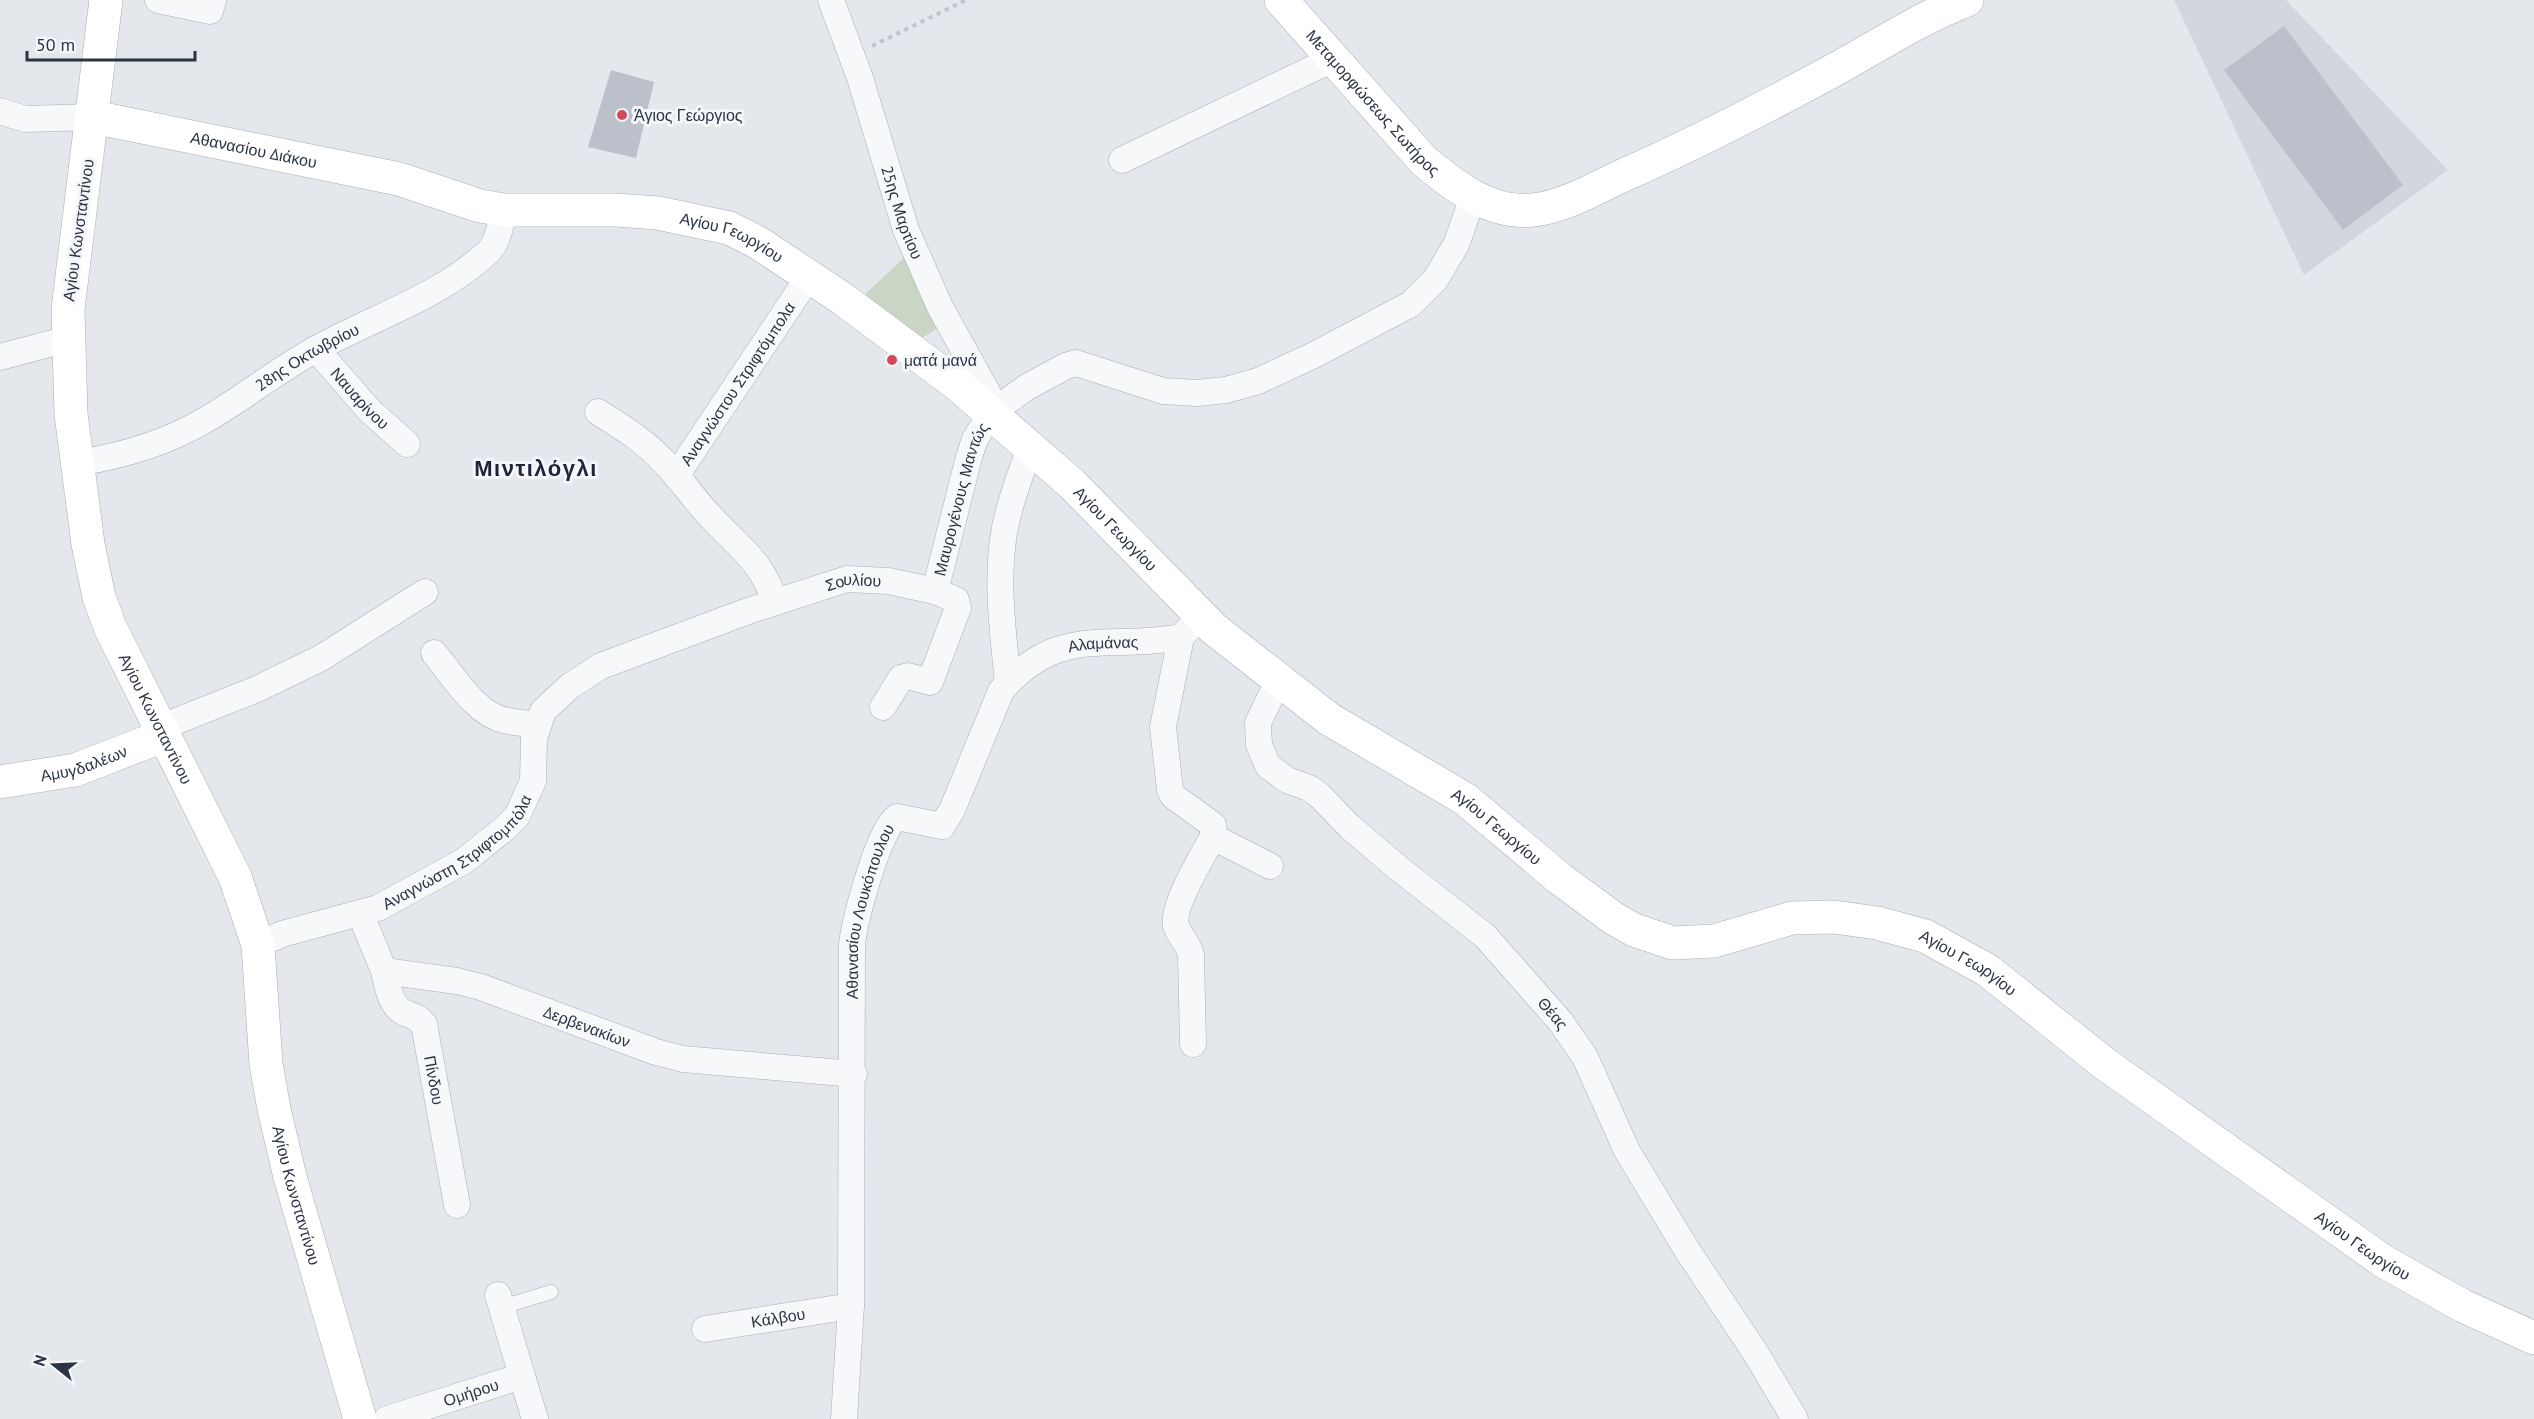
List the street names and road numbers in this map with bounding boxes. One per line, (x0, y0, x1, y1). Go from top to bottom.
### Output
street label: Μεταμορφώσεως Σωτήρος (1302, 25, 1444, 180)
street label: Αθανασίου Διάκου (189, 127, 319, 172)
street label: Αγίου Κωνσταντίνου (58, 158, 98, 302)
street label: 25ης Μαρτίου (877, 163, 928, 262)
street label: Αγίου Γεωργίου (678, 208, 787, 267)
street label: Αναγνώστου Στριφτόμπολα (676, 298, 799, 469)
street label: 28ης Οκτωβρίου (251, 319, 362, 395)
street label: Ναυαρίνου (326, 363, 393, 433)
street label: Μαυρογένους Μαντώς (929, 418, 993, 578)
street label: Αγίου Γεωργίου (1070, 482, 1161, 575)
street label: Σουλίου (823, 569, 882, 595)
street label: Αλαμάνας (1066, 632, 1139, 656)
street label: Αγίου Κωνσταντίνου (115, 650, 197, 787)
street label: Αμυγδαλέων (39, 741, 130, 785)
street label: Αγίου Γεωργίου (1448, 783, 1546, 869)
street label: Αναγνώστη Στριφτομπόλα (379, 791, 535, 914)
street label: Αθανασίου Λουκόπουλου (842, 820, 898, 999)
street label: Αγίου Γεωργίου (1916, 925, 2021, 1000)
street label: Θέας (1534, 993, 1573, 1033)
street label: Δερβενακίων (541, 1001, 633, 1052)
street label: Πίνδου (420, 1054, 449, 1106)
street label: Αγίου Κωνσταντίνου (268, 1124, 325, 1267)
street label: Αγίου Γεωργίου (2311, 1206, 2414, 1284)
street label: Κάλβου (750, 1303, 807, 1332)
street label: Ομήρου (441, 1374, 501, 1410)

